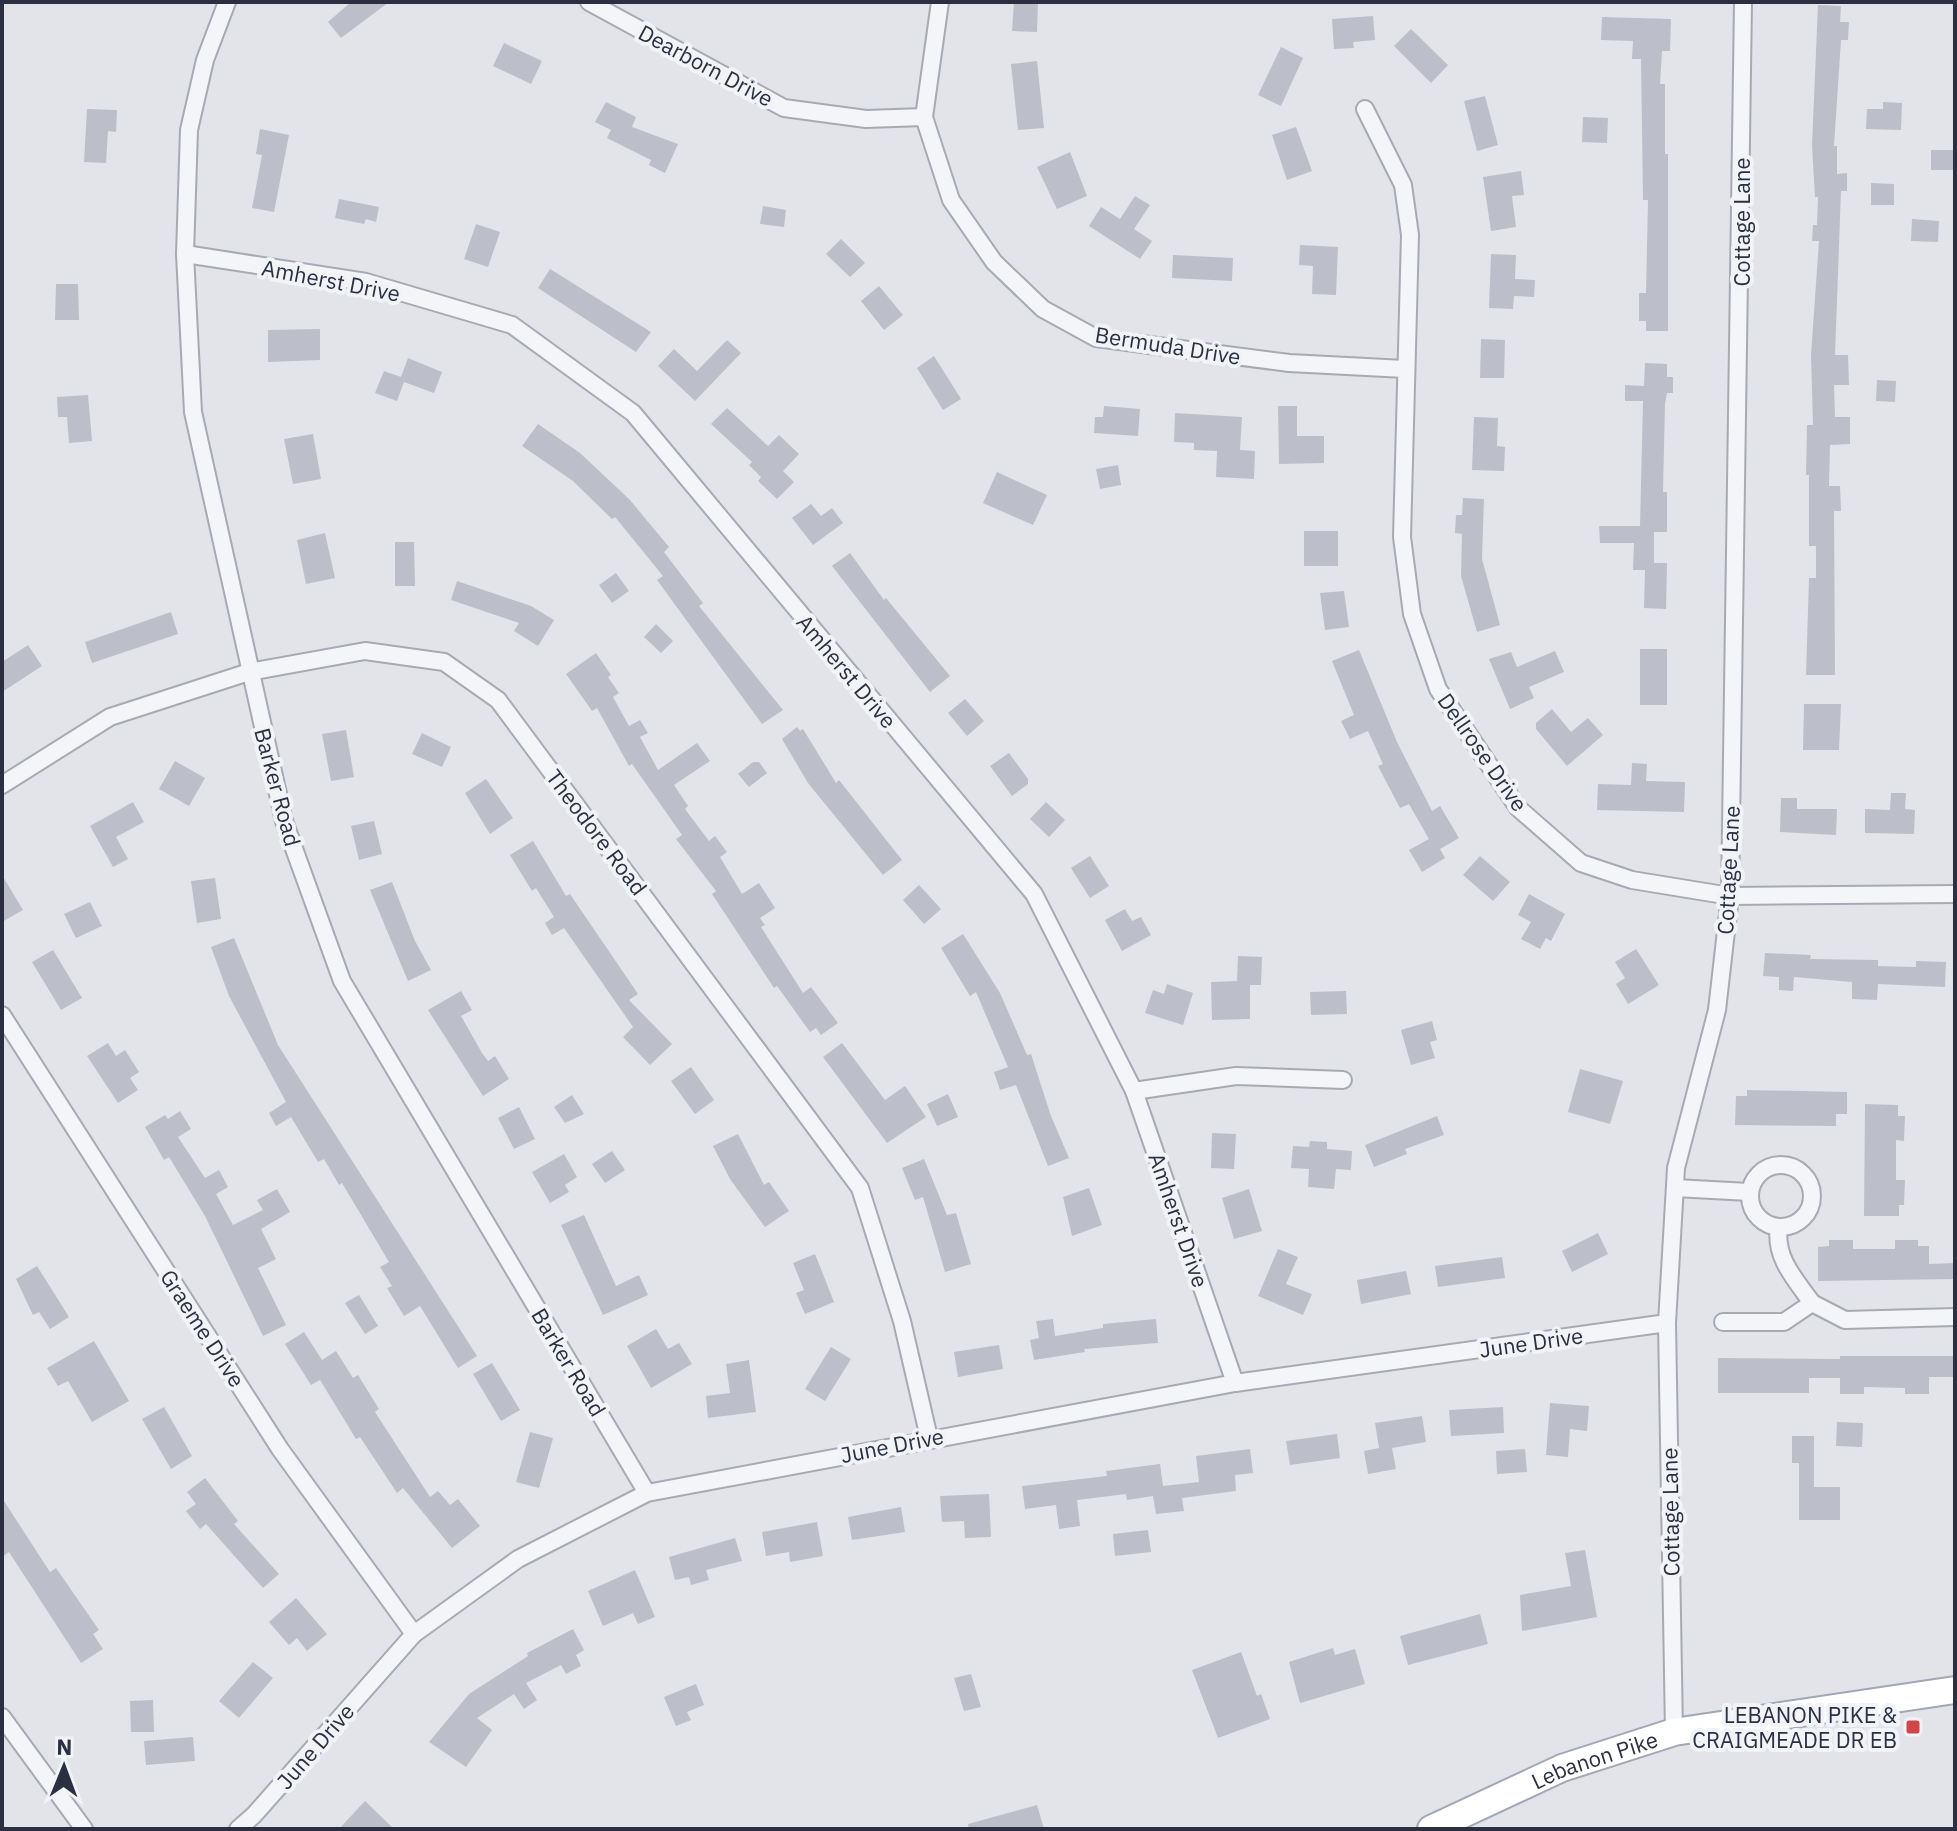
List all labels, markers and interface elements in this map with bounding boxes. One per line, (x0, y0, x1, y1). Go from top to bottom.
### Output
street label: Dearborn Drive (634, 17, 778, 113)
street label: Cottage Lane (1727, 157, 1756, 287)
street label: Amherst Drive (259, 252, 403, 308)
street label: Bermuda Drive (1093, 319, 1243, 371)
street label: Amherst Drive (791, 608, 903, 734)
street label: Dellrose Drive (1432, 687, 1534, 817)
street label: Barker Road (248, 725, 308, 849)
street label: Theodore Road (540, 763, 654, 901)
street label: Cottage Lane (1710, 805, 1746, 935)
street label: Amherst Drive (1142, 1149, 1216, 1291)
street label: Graeme Drive (154, 1264, 252, 1392)
street label: Barker Road (525, 1303, 613, 1421)
street label: June Drive (1477, 1320, 1585, 1364)
street label: June Drive (838, 1421, 946, 1469)
street label: Cottage Lane (1654, 1447, 1686, 1577)
street label: June Drive (270, 1697, 360, 1795)
place label: LEBANON PIKE & CRAIGMEADE DR EB (1692, 1700, 1897, 1754)
marker: LEBANON PIKE & CRAIGMEADE DR EB (1904, 1718, 1922, 1736)
street label: Lebanon Pike (1526, 1724, 1661, 1795)
north arrow (24, 1727, 104, 1807)
text: N (56, 1732, 73, 1761)

